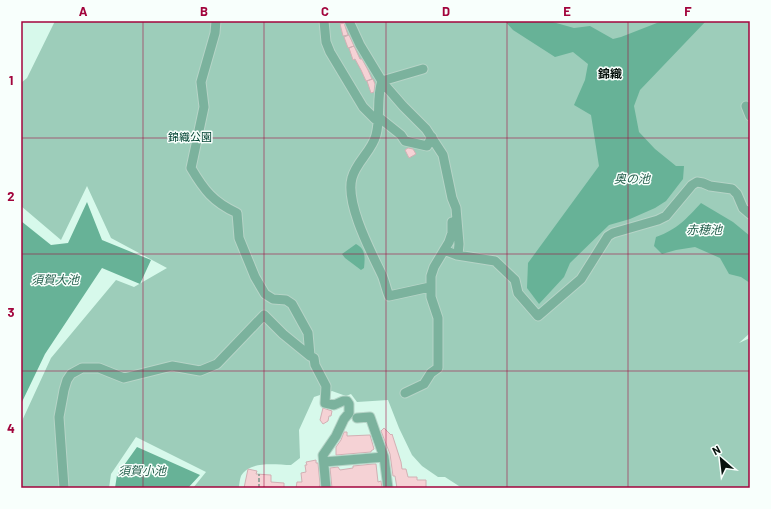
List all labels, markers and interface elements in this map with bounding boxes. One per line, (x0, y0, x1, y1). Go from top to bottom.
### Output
text: A (79, 3, 88, 19)
text: B (200, 3, 208, 19)
text: C (321, 3, 329, 19)
text: D (442, 3, 450, 19)
text: E (563, 3, 571, 19)
text: F (684, 3, 692, 19)
district label: 錦織 (597, 66, 622, 80)
text: 1 (9, 72, 13, 88)
park label: 錦織公園 (168, 130, 212, 143)
water label: 奥の池 (614, 171, 651, 185)
text: 2 (7, 188, 15, 204)
water label: 赤穂池 (686, 222, 723, 236)
water label: 須賀大池 (31, 272, 80, 286)
text: 3 (7, 304, 15, 320)
text: 4 (7, 420, 15, 436)
north arrow (701, 439, 741, 479)
text: N (710, 442, 722, 457)
water label: 須賀小池 (118, 463, 167, 477)

